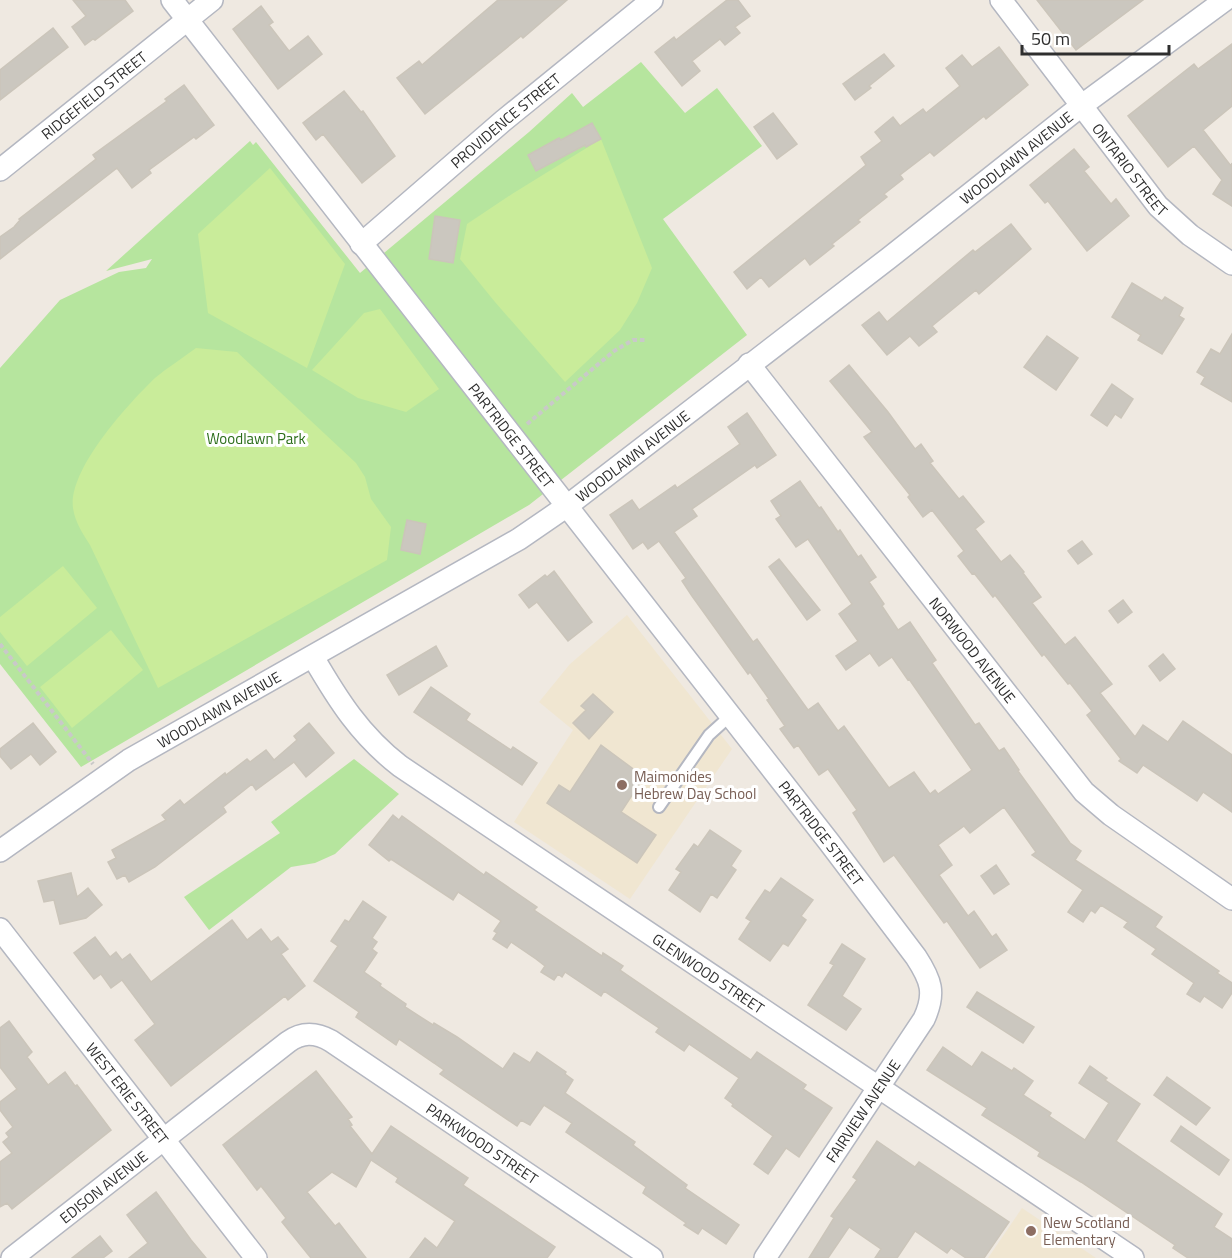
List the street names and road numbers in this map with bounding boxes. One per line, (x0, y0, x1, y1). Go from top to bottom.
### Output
street label: RIDGEFIELD STREET (36, 45, 152, 145)
street label: PROVIDENCE STREET (445, 67, 566, 173)
street label: WOODLAWN AVENUE (955, 105, 1078, 209)
street label: ONTARIO STREET (1087, 118, 1173, 221)
street label: PARTRIDGE STREET (463, 378, 560, 493)
street label: WOODLAWN AVENUE (570, 404, 695, 507)
street label: NORWOOD AVENUE (924, 592, 1022, 708)
street label: WOODLAWN AVENUE (153, 665, 285, 753)
street label: PARTRIDGE STREET (773, 775, 870, 890)
street label: GLENWOOD STREET (648, 927, 769, 1019)
street label: WEST ERIE STREET (81, 1037, 175, 1149)
street label: FAIRVIEW AVENUE (820, 1055, 906, 1167)
street label: PARKWOOD STREET (422, 1097, 543, 1190)
street label: EDISON AVENUE (54, 1145, 153, 1228)

